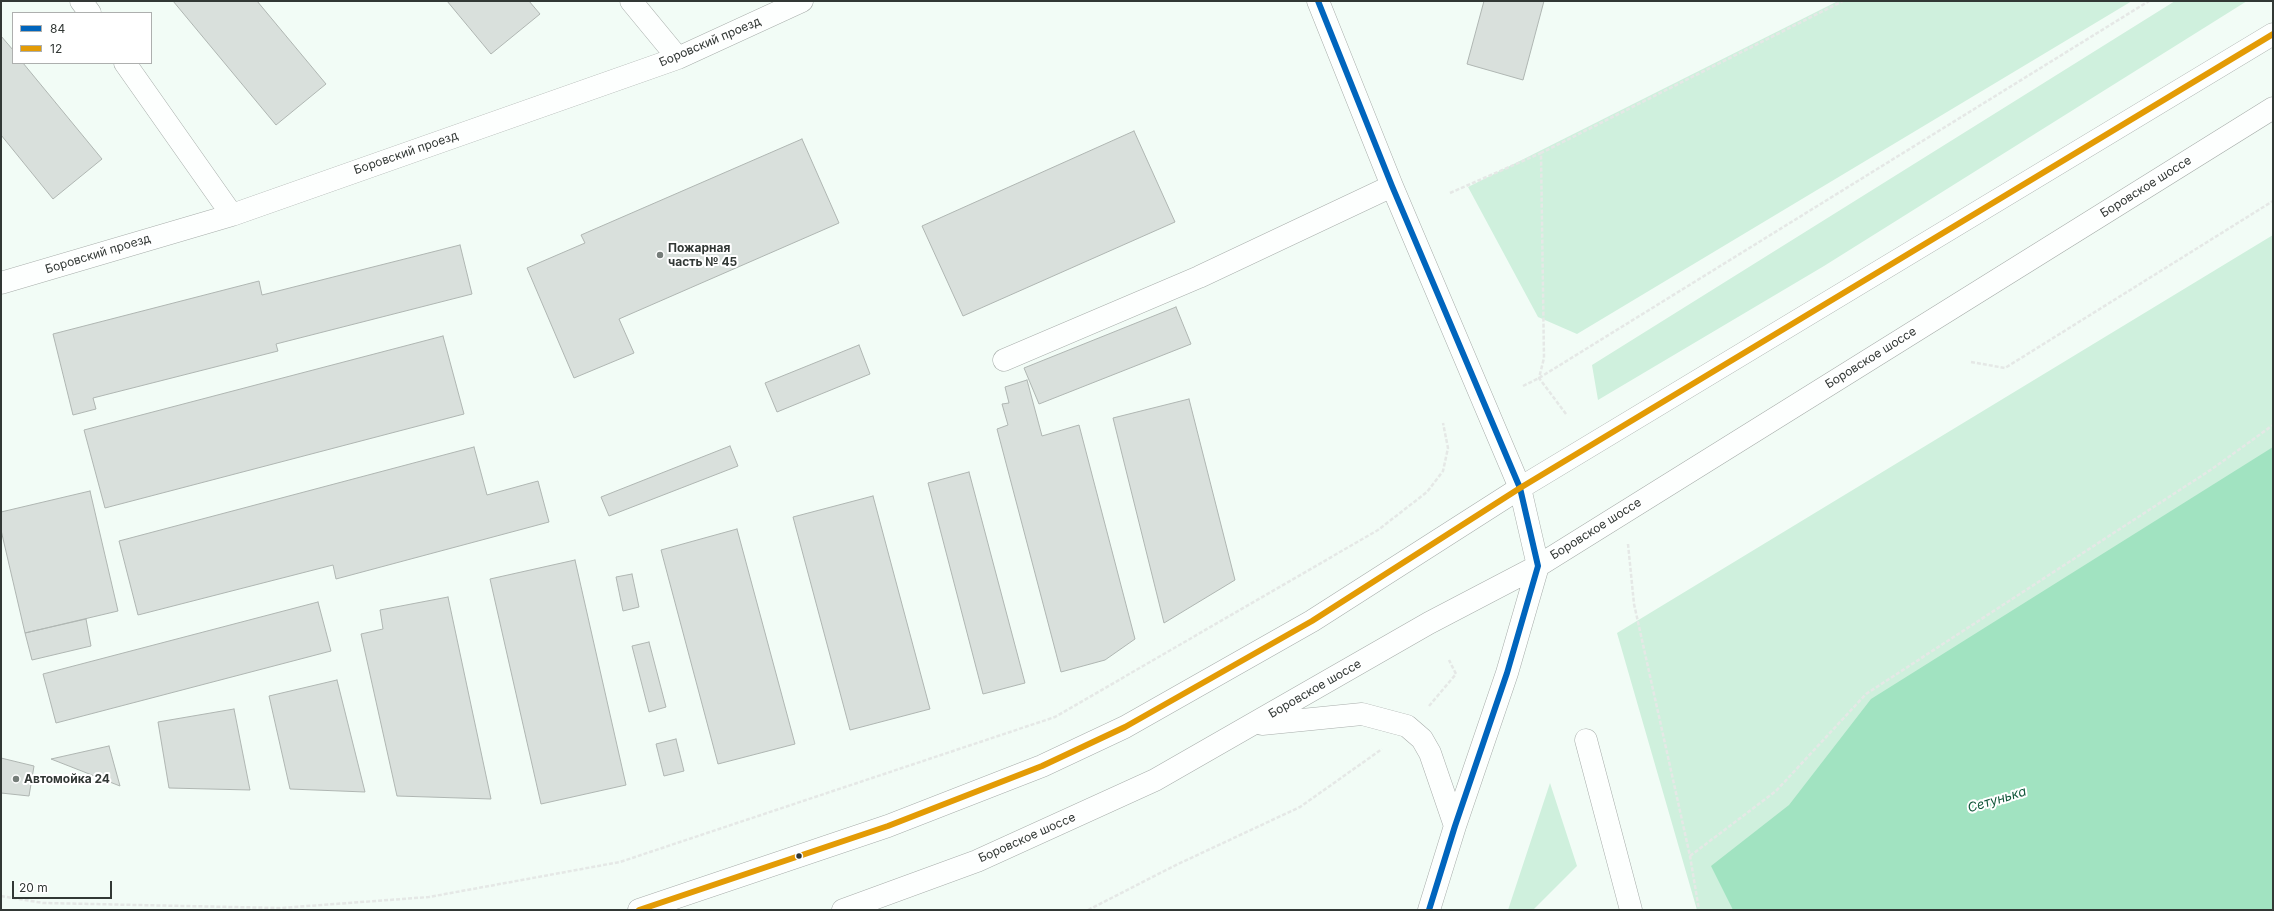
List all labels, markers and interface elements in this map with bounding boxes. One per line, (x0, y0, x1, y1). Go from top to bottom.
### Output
legend (12, 12, 152, 64)
street label: Боровский проезд (657, 14, 763, 70)
text: 84 (50, 21, 65, 36)
text: 12 (50, 41, 62, 56)
street label: Боровский проезд (352, 128, 460, 178)
street label: Боровское шоссе (2098, 153, 2194, 221)
street label: Боровский проезд (44, 231, 152, 277)
place label: Пожарная часть № 45 (668, 241, 737, 269)
marker: Пожарная часть № 45 (655, 250, 665, 260)
street label: Боровское шоссе (1823, 324, 1919, 392)
street label: Боровское шоссе (1548, 495, 1644, 563)
street label: Боровское шоссе (1266, 657, 1364, 721)
place label: Автомойка 24 (24, 772, 110, 786)
marker: Автомойка 24 (11, 774, 21, 784)
water label: Сетунька (1966, 784, 2028, 816)
street label: Боровское шоссе (976, 810, 1078, 866)
unlabelled marker (794, 851, 804, 861)
scale bar (14, 873, 114, 899)
text: 20 m (19, 880, 48, 895)

